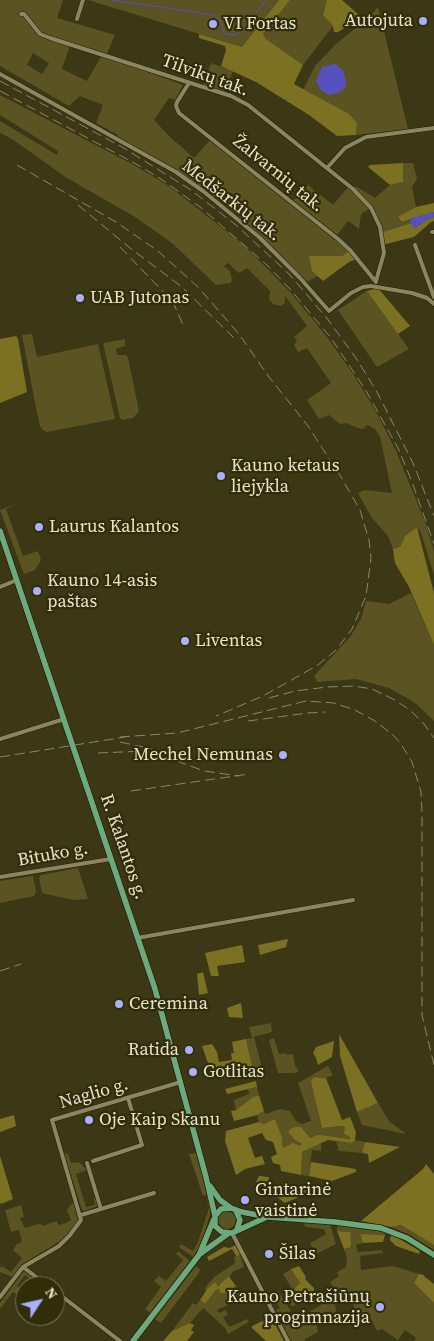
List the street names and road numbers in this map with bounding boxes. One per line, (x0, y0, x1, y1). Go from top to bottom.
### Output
street label: Tilvikų tak. (159, 50, 251, 102)
street label: Žalvarnių tak. (228, 131, 328, 217)
street label: Medšarkių tak. (177, 156, 285, 246)
street label: R. Kalantos g. (95, 792, 151, 902)
street label: Bituko g. (16, 838, 90, 872)
street label: Naglio g. (57, 1074, 131, 1114)

